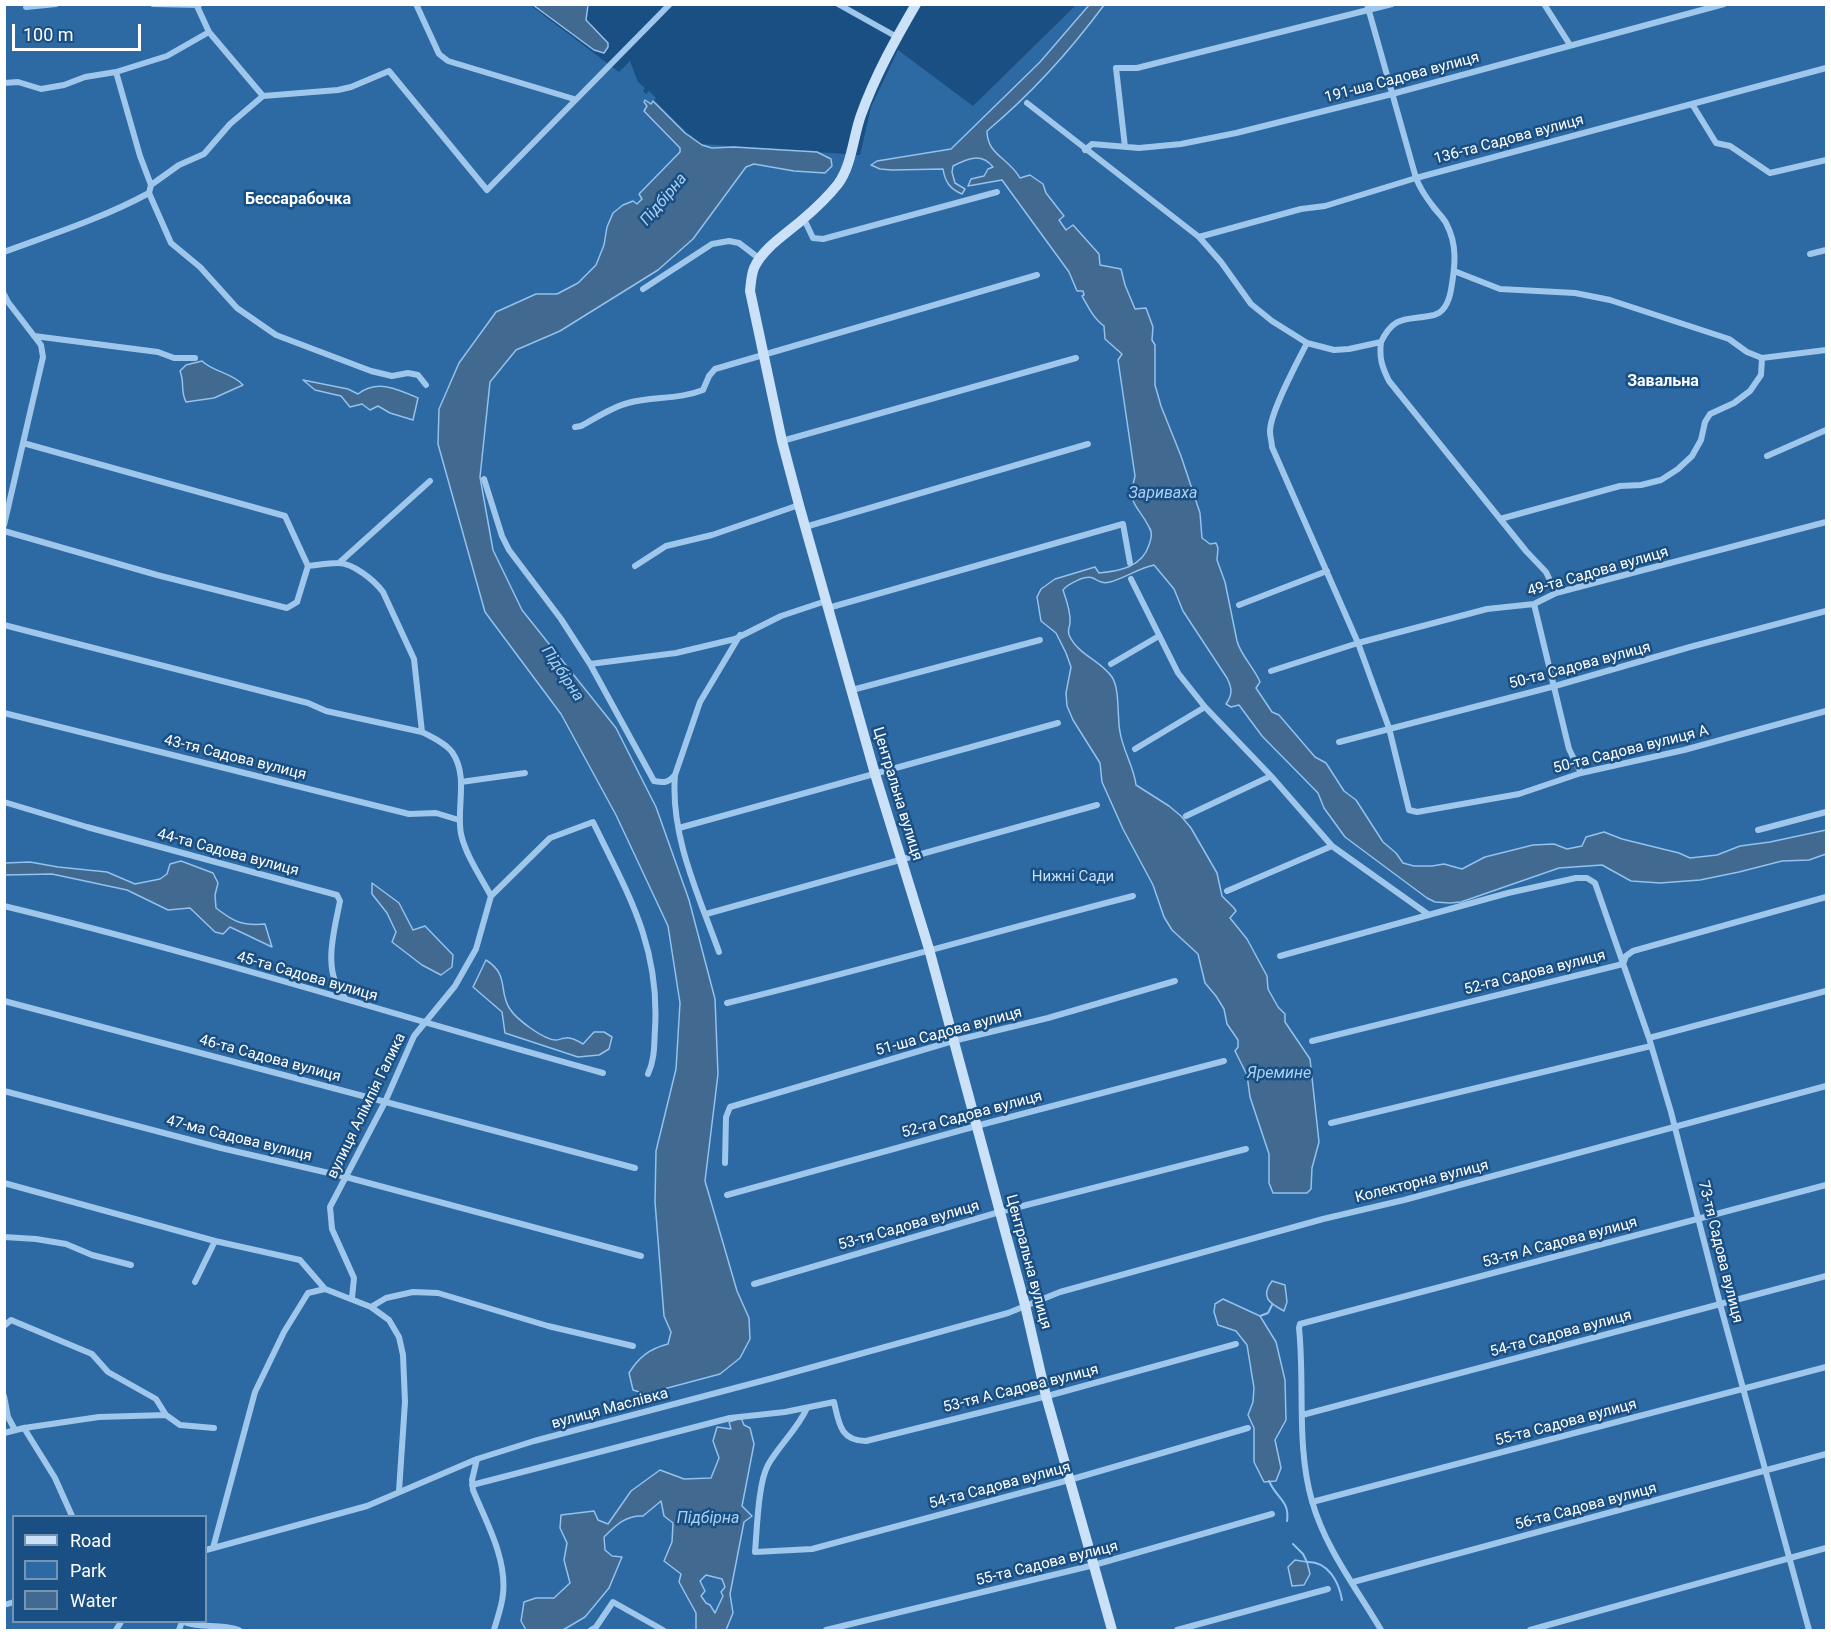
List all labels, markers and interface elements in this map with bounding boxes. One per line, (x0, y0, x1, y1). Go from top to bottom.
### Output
scale bar (15, 12, 144, 50)
text: 100 m (23, 24, 74, 45)
street label: 191-ша Садова вулиця (1323, 49, 1481, 107)
street label: 136-та Садова вулиця (1432, 111, 1586, 169)
water label: Підбірна (636, 170, 692, 230)
district label: Бессарабочка (245, 190, 351, 210)
district label: Завальна (1627, 372, 1699, 392)
water label: Зариваха (1129, 484, 1197, 504)
street label: 49-та Садова вулиця (1525, 543, 1671, 601)
street label: 50-та Садова вулиця (1507, 638, 1653, 694)
water label: Підбірна (537, 643, 587, 705)
street label: 50-та Садова вулиця А (1552, 722, 1710, 778)
street label: Центральна вулиця (868, 725, 926, 863)
street label: 43-тя Садова вулиця (162, 732, 308, 784)
street label: 44-та Садова вулиця (155, 825, 301, 881)
park label: Нижні Сади (1032, 868, 1114, 886)
street label: 52-га Садова вулиця (1462, 947, 1608, 999)
street label: 45-та Садова вулиця (234, 948, 380, 1006)
street label: 51-ша Садова вулиця (874, 1004, 1024, 1060)
street label: вулиця Алімпія Галика (324, 1030, 410, 1182)
street label: 46-та Садова вулиця (197, 1031, 343, 1087)
water label: Яремине (1247, 1064, 1311, 1084)
street label: 52-га Садова вулиця (900, 1088, 1044, 1142)
street label: 47-ма Садова вулиця (164, 1112, 314, 1166)
street label: Колекторна вулиця (1353, 1157, 1491, 1207)
street label: 73-тя Садова вулиця (1694, 1179, 1746, 1325)
street label: Центральна вулиця (1001, 1193, 1055, 1331)
street label: 53-тя Садова вулиця (836, 1197, 982, 1255)
street label: 53-тя А Садова вулиця (1481, 1214, 1639, 1272)
street label: 54-та Садова вулиця (1488, 1306, 1634, 1362)
street label: 53-тя А Садова вулиця (941, 1361, 1101, 1417)
street label: вулиця Маслівка (550, 1385, 670, 1433)
street label: 55-та Садова вулиця (1493, 1395, 1639, 1451)
street label: 54-та Садова вулиця (927, 1458, 1073, 1514)
street label: 56-та Садова вулиця (1513, 1479, 1659, 1535)
water label: Підбірна (677, 1509, 739, 1529)
legend (12, 1515, 207, 1623)
text: Road (70, 1530, 111, 1551)
street label: 55-та Садова вулиця (974, 1538, 1120, 1590)
text: Park (70, 1560, 106, 1581)
text: Water (70, 1590, 117, 1611)

